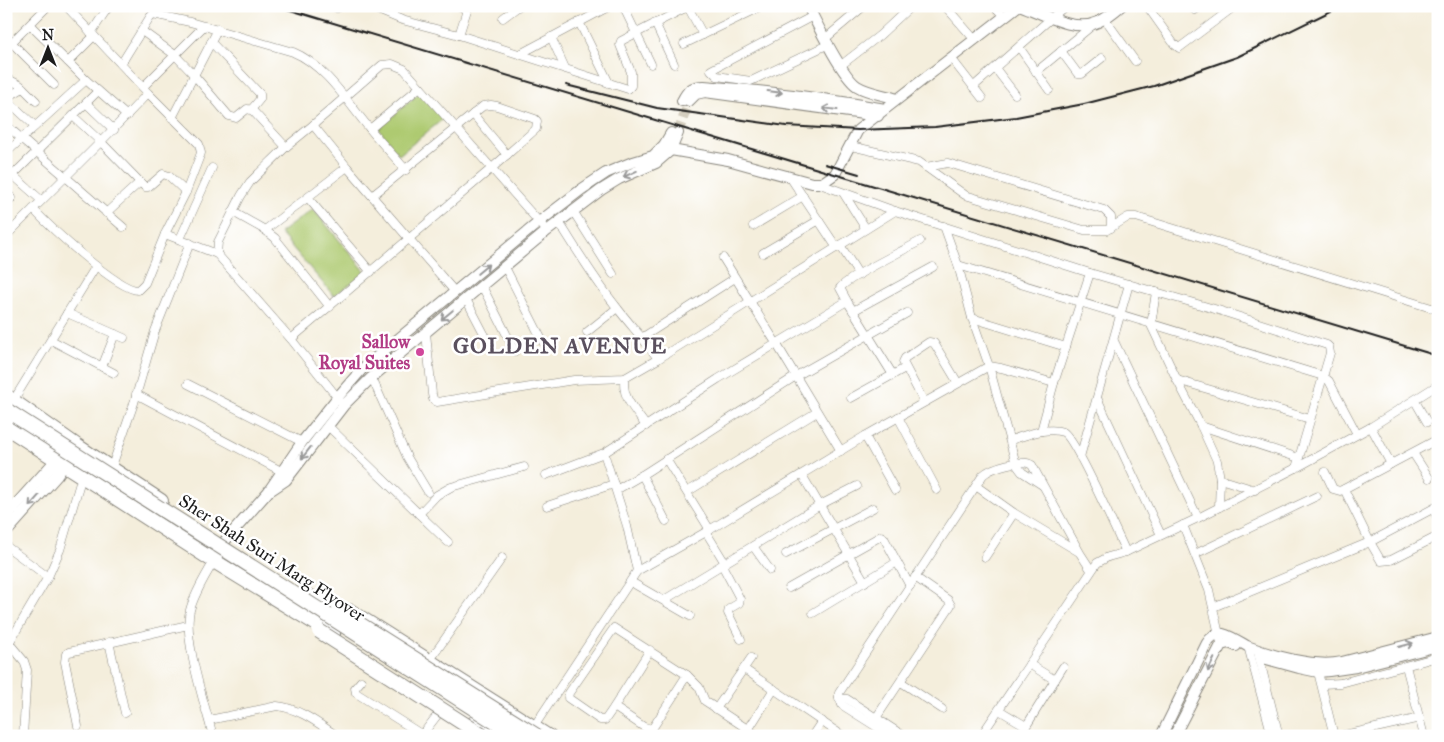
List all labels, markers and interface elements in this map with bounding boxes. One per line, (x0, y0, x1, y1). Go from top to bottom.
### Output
north arrow (22, 22, 72, 72)
text: N (42, 27, 54, 44)
one-way arrow (767, 87, 783, 97)
one-way arrow (822, 104, 838, 114)
one-way arrow (623, 169, 638, 179)
one-way arrow (476, 264, 489, 275)
one-way arrow (440, 310, 453, 321)
place label: Sallow Royal Suites (318, 331, 411, 375)
district label: GOLDEN AVENUE (453, 332, 667, 359)
marker: Sallow Royal Suites (414, 346, 426, 358)
one-way arrow (301, 446, 312, 459)
street label: Sher Shah Suri Marg Flyover (174, 490, 369, 627)
one-way arrow (28, 494, 40, 507)
one-way arrow (1398, 640, 1414, 649)
one-way arrow (1206, 657, 1215, 672)

